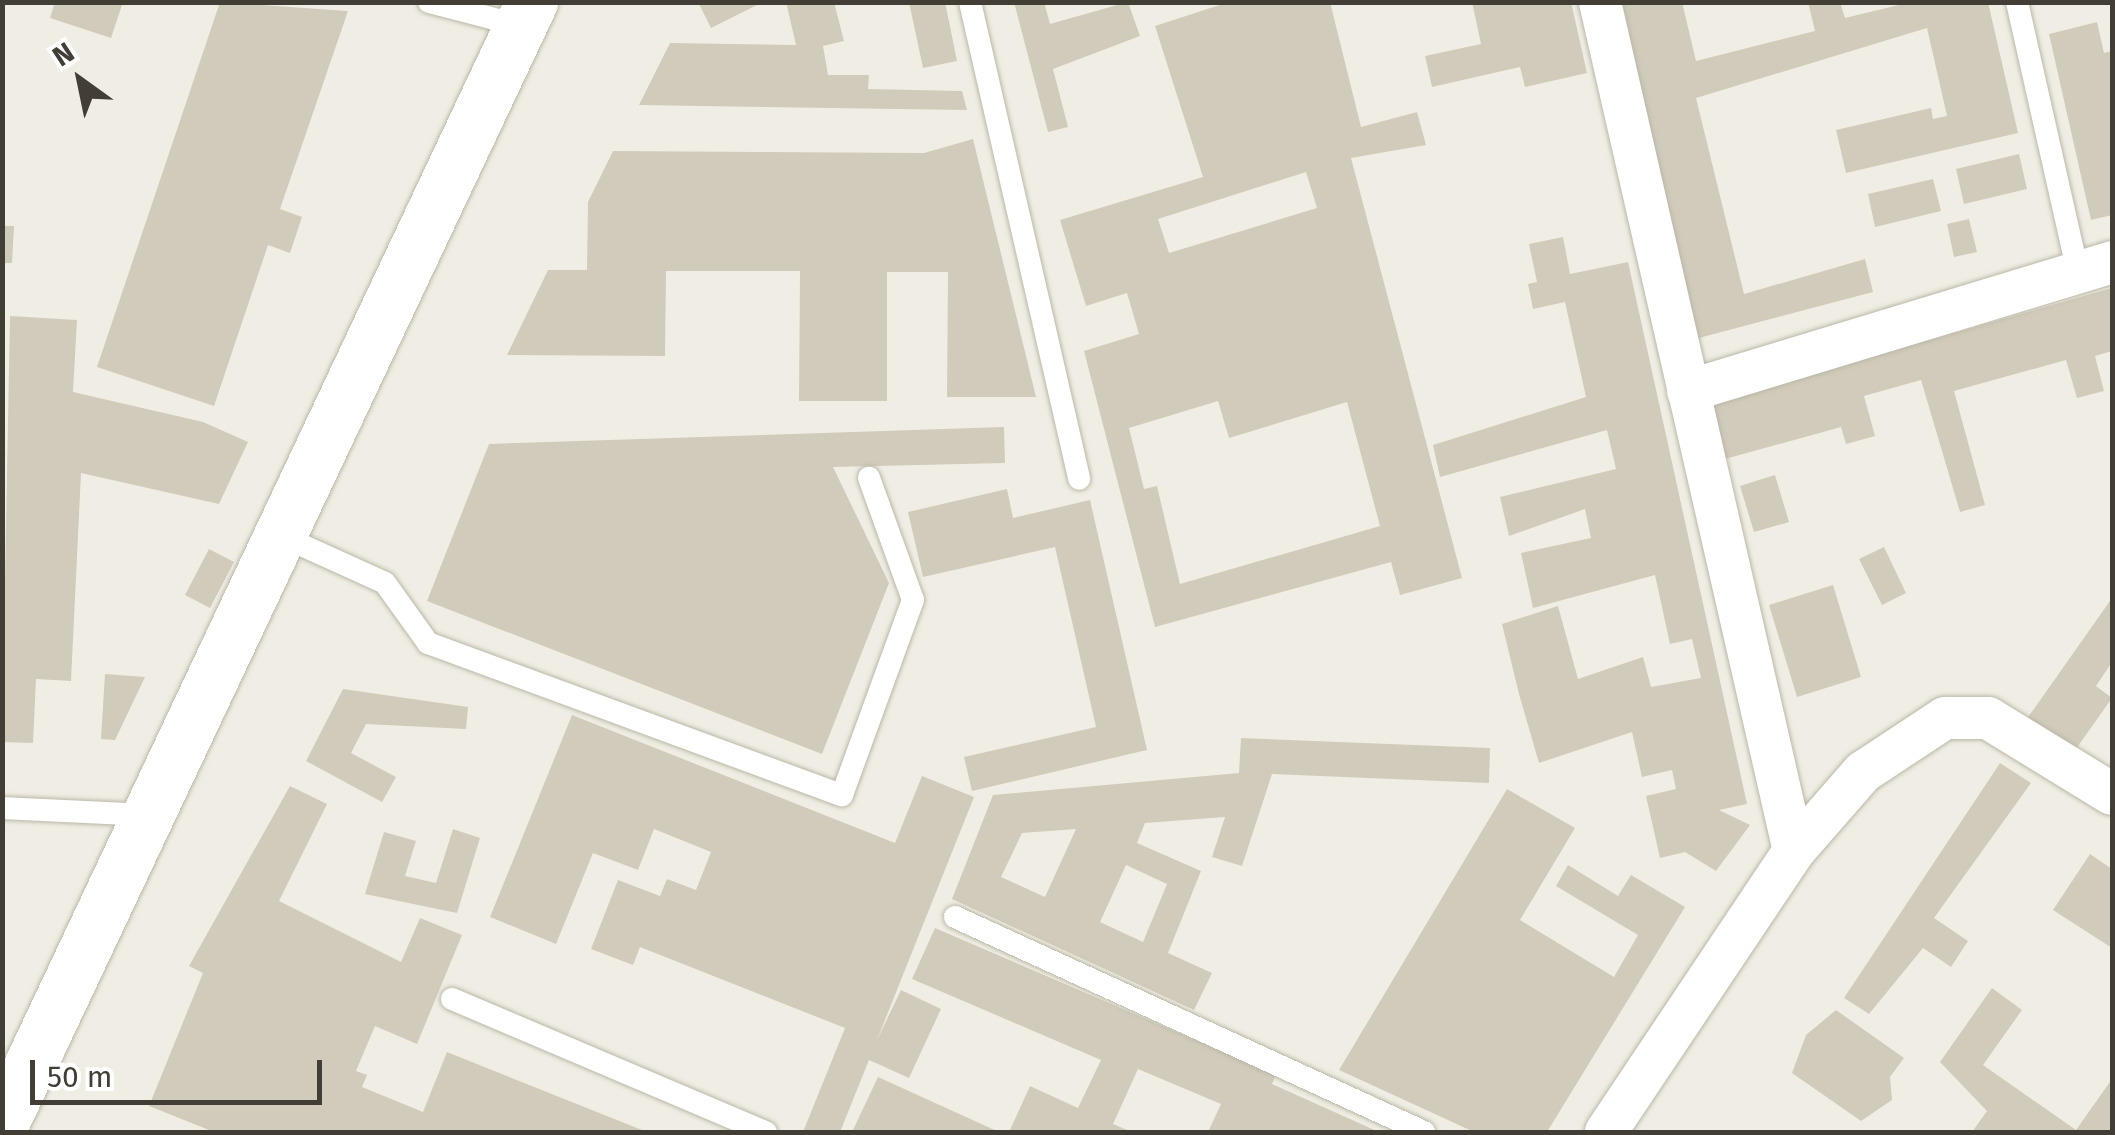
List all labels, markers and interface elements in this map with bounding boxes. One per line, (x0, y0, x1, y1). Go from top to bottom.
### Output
north arrow (30, 30, 130, 130)
text: N (47, 36, 80, 73)
scale bar (35, 1040, 328, 1102)
text: 50 m (47, 1059, 112, 1095)

